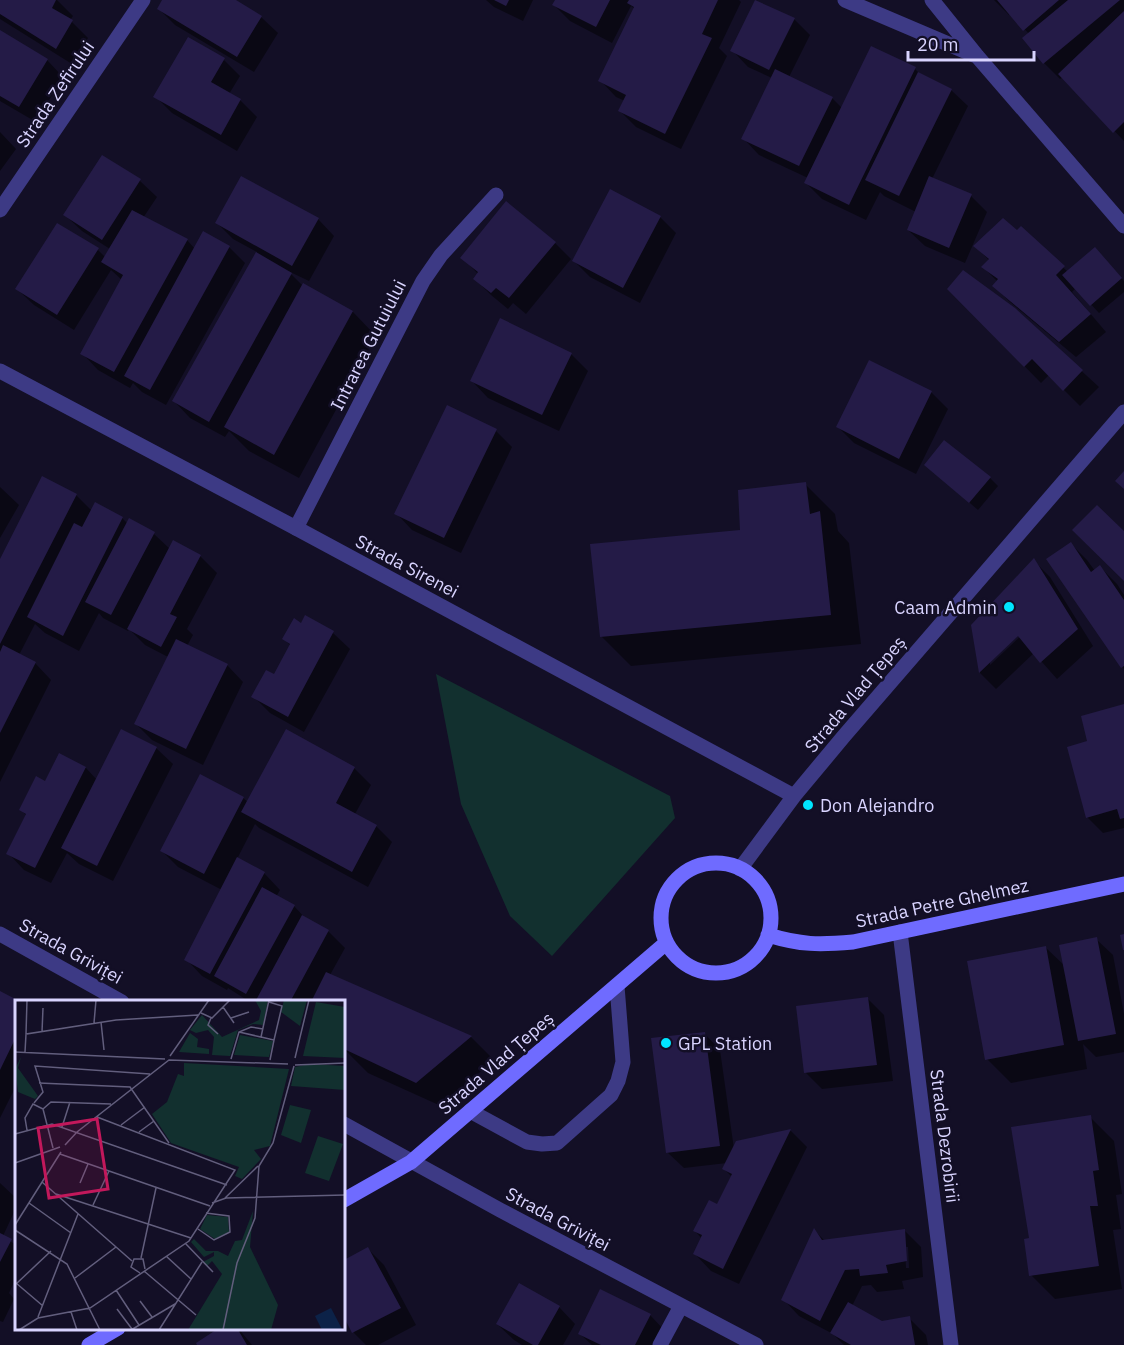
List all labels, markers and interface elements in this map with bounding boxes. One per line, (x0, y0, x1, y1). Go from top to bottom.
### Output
scale bar (908, 24, 1034, 62)
text: 20 m (917, 33, 959, 56)
street label: Strada Zefirului (11, 36, 99, 152)
street label: Intrarea Gutuiului (325, 276, 411, 414)
street label: Strada Sirenei (352, 529, 462, 603)
place label: Caam Admin (894, 596, 997, 619)
marker: Caam Admin (1002, 600, 1016, 614)
street label: Strada Vlad Țepeș (799, 631, 911, 757)
place label: Don Alejandro (820, 794, 934, 817)
marker: Don Alejandro (801, 798, 815, 812)
street label: Strada Petre Ghelmez (854, 873, 1030, 933)
street label: Strada Griviței (15, 913, 127, 989)
inset map (15, 1000, 345, 1330)
street label: Strada Vlad Țepeș (434, 1007, 558, 1119)
place label: GPL Station (678, 1032, 772, 1055)
marker: GPL Station (659, 1036, 673, 1050)
street label: Strada Dezrobirii (925, 1068, 965, 1204)
street label: Strada Griviței (502, 1182, 614, 1256)

